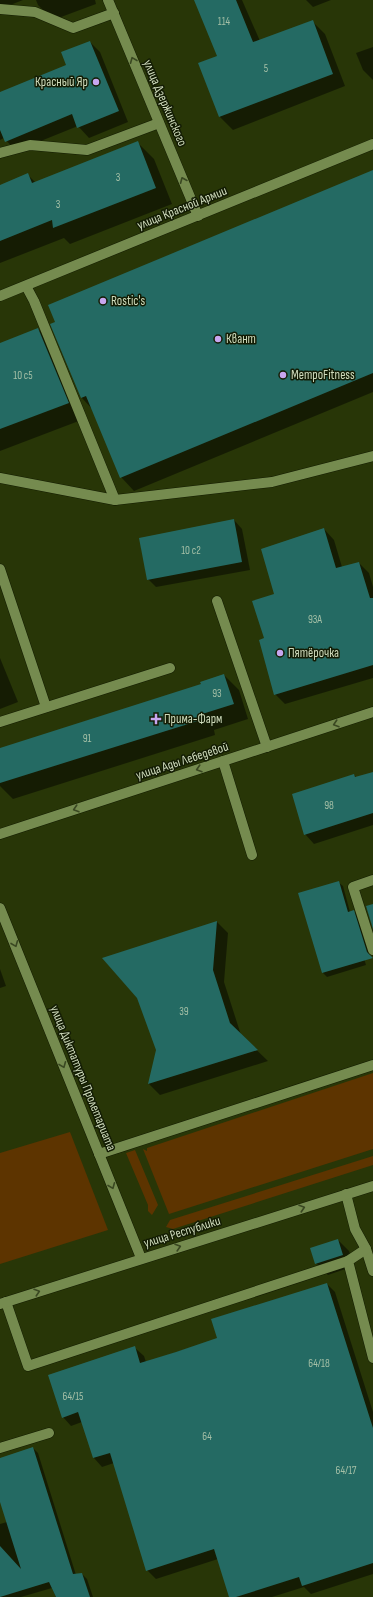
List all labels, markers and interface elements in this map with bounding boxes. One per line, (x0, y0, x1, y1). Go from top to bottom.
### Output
house number: 114 (218, 15, 231, 28)
one-way arrow (130, 56, 138, 64)
street label: улица Дзержинского (140, 57, 190, 149)
house number: 5 (264, 62, 268, 75)
place label: Красный Яр (35, 74, 88, 90)
marker: Красный Яр (91, 77, 101, 87)
house number: 3 (116, 171, 121, 184)
one-way arrow (179, 176, 187, 183)
street label: улица Красной Армии (135, 183, 229, 233)
house number: 3 (56, 198, 61, 211)
place label: Rostic's (111, 293, 146, 309)
marker: Rostic's (98, 296, 108, 306)
place label: Квант (226, 331, 256, 347)
marker: Квант (213, 334, 223, 344)
place label: МетроFitness (291, 367, 355, 383)
house number: 10 с5 (13, 369, 33, 382)
marker: МетроFitness (278, 370, 288, 380)
house number: 10 с2 (181, 544, 201, 557)
house number: 93А (308, 613, 322, 626)
place label: Пятёрочка (288, 645, 339, 661)
marker: Пятёрочка (275, 648, 285, 658)
house number: 93 (212, 687, 222, 700)
place label: Прима-Фарм (164, 711, 222, 727)
marker: Прима-Фарм (151, 714, 161, 724)
one-way arrow (333, 719, 340, 728)
house number: 91 (83, 732, 92, 745)
street label: улица Ады Лебедевой (134, 738, 230, 784)
one-way arrow (196, 764, 203, 773)
house number: 98 (324, 799, 334, 812)
one-way arrow (72, 805, 79, 813)
one-way arrow (10, 941, 18, 948)
street label: улица Диктатуры Пролетариата (47, 1003, 119, 1153)
house number: 39 (179, 1005, 189, 1018)
one-way arrow (58, 1060, 66, 1068)
one-way arrow (107, 1182, 115, 1189)
one-way arrow (298, 1204, 305, 1213)
street label: улица Республики (142, 1213, 222, 1251)
one-way arrow (174, 1243, 181, 1252)
one-way arrow (34, 1288, 41, 1297)
house number: 64/18 (308, 1357, 330, 1370)
house number: 64/15 (62, 1390, 84, 1403)
house number: 64 (202, 1430, 212, 1443)
house number: 64/17 (335, 1464, 357, 1477)

